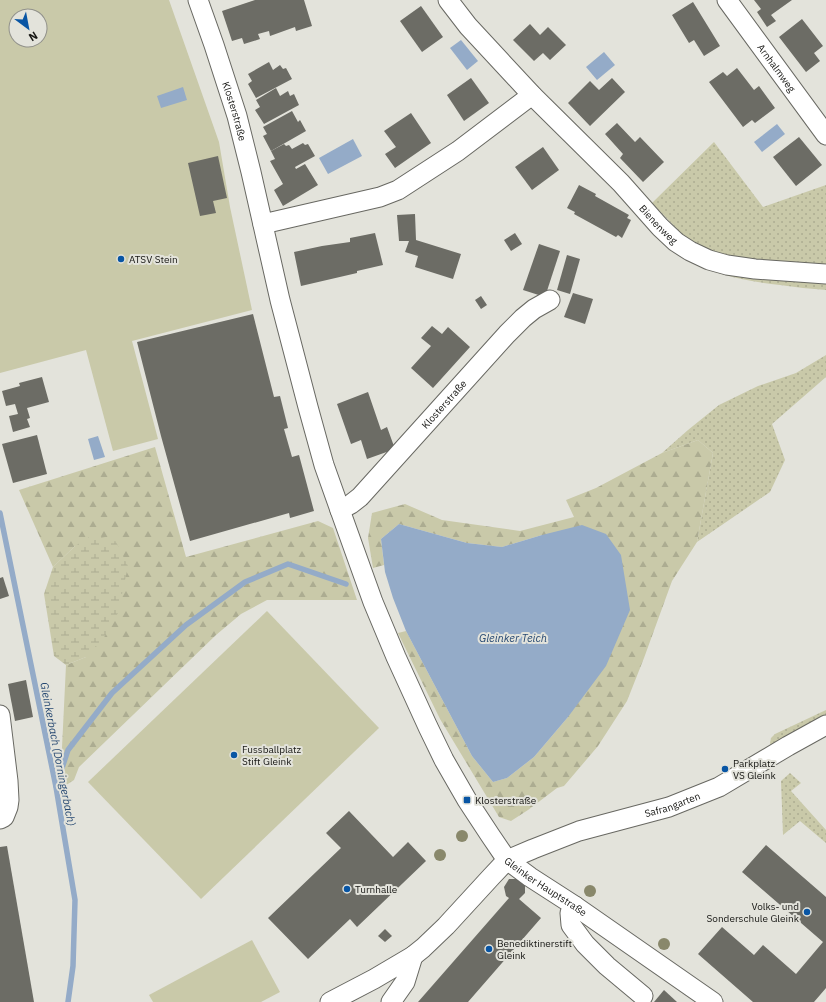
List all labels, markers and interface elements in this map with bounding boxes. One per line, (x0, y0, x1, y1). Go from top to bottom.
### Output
north arrow (8, 8, 48, 48)
text: N (26, 28, 40, 45)
street label: Arnhalmweg (755, 41, 799, 95)
street label: Klosterstraße (220, 80, 250, 143)
street label: Bienenweg (637, 202, 681, 247)
place label: ATSV Stein (129, 253, 178, 266)
marker: ATSV Stein (116, 254, 126, 264)
street label: Klosterstraße (418, 377, 469, 431)
water label: Gleinker Teich (479, 631, 547, 645)
water label: Gleinkerbach (Dorningerbach) (37, 681, 79, 827)
place label: Fussballplatz Stift Gleink (242, 743, 302, 768)
marker: Fussballplatz Stift Gleink (229, 750, 239, 760)
place label: Parkplatz VS Gleink (733, 757, 777, 782)
marker: Parkplatz VS Gleink (720, 764, 730, 774)
street label: Safrangarten (643, 789, 702, 820)
place label: Klosterstraße (475, 794, 537, 807)
marker: Klosterstraße (462, 795, 472, 805)
street label: Gleinker Hauptstraße (502, 854, 590, 919)
place label: Turnhalle (355, 883, 398, 896)
marker: Turnhalle (342, 884, 352, 894)
place label: Volks- und Sonderschule Gleink (707, 900, 800, 925)
marker: Volks- und Sonderschule Gleink (802, 907, 812, 917)
place label: Benediktinerstift Gleink (497, 937, 573, 962)
marker: Benediktinerstift Gleink (484, 944, 494, 954)

